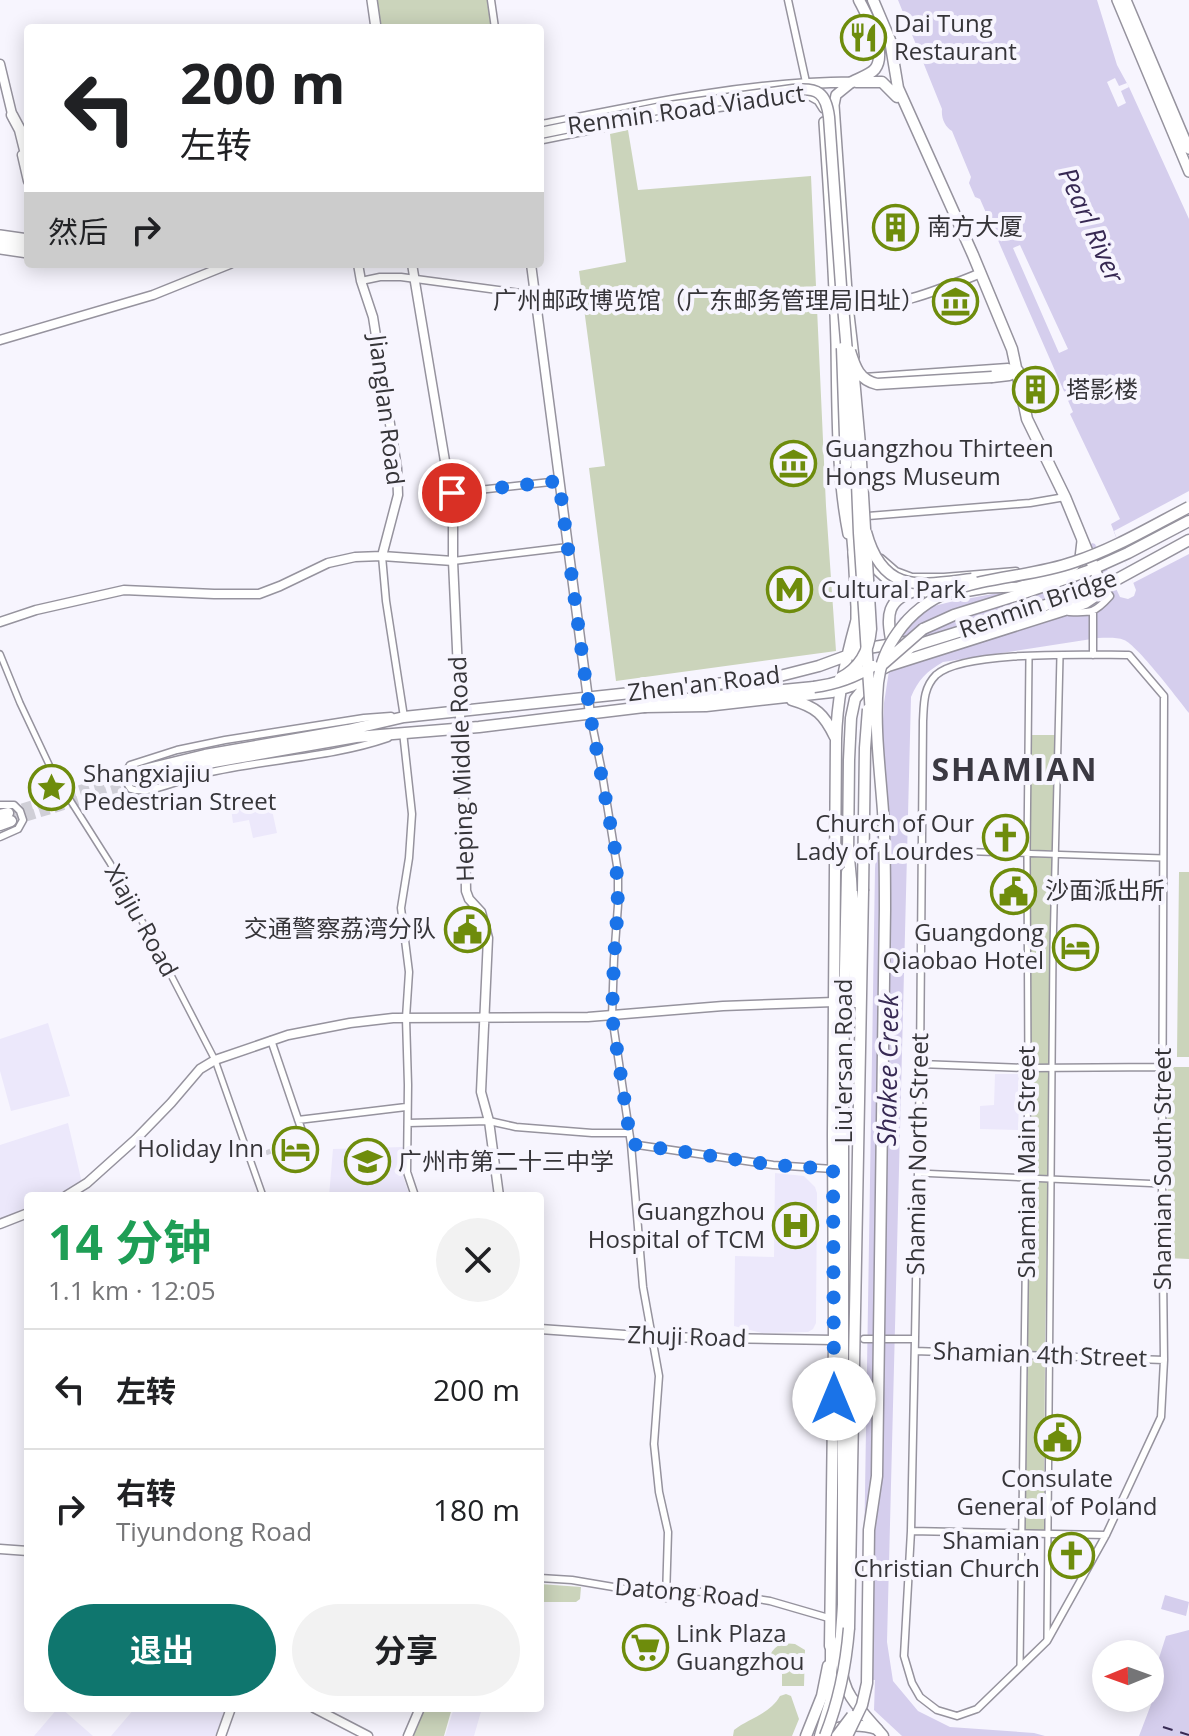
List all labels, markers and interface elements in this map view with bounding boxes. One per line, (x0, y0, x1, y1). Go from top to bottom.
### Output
place label: Dai Tung Restaurant (894, 6, 1017, 67)
restaurant icon: Dai Tung Restaurant (839, 14, 887, 62)
text: 200 m (180, 44, 346, 120)
icon: left (48, 56, 152, 160)
street label: Renmin Road Viaduct (565, 76, 806, 141)
text: 左转 (180, 120, 252, 169)
water label: Pearl River (1051, 161, 1134, 289)
building icon: 南方大厦 (872, 203, 920, 251)
icon: right (124, 208, 168, 252)
place label: 南方大厦 (927, 209, 1023, 242)
text: 然后 (48, 211, 108, 252)
museum icon: 广州邮政博览馆（广东邮务管理局旧址） (932, 277, 980, 325)
place label: 广州邮政博览馆（广东邮务管理局旧址） (493, 283, 925, 316)
street label: Jianglan Road (362, 331, 413, 487)
building icon: 塔影楼 (1011, 366, 1059, 414)
place label: 塔影楼 (1066, 372, 1138, 405)
place label: Guangzhou Thirteen Hongs Museum (825, 431, 1054, 492)
museum icon: Guangzhou Thirteen Hongs Museum (770, 439, 818, 487)
pin (418, 459, 486, 527)
icon: arrive (430, 471, 474, 515)
street label: Renmin Bridge (954, 560, 1121, 645)
metro station icon: Cultural Park (766, 566, 814, 614)
place label: Cultural Park (821, 572, 966, 605)
street label: Heping Middle Road (440, 656, 481, 883)
street label: Zhen'an Road (626, 657, 782, 708)
district label: SHAMIAN (931, 747, 1099, 790)
place label: Shangxiajiu Pedestrian Street (83, 756, 276, 817)
place icon: Shangxiajiu Pedestrian Street (28, 764, 76, 812)
place label: Church of Our Lady of Lourdes (795, 806, 974, 867)
church icon: Church of Our Lady of Lourdes (981, 814, 1029, 862)
street label: Xiajiu Road (98, 858, 187, 982)
public building icon: 沙面派出所 (990, 867, 1038, 915)
place label: 沙面派出所 (1045, 873, 1165, 906)
public building icon: 交通警察荔湾分队 (443, 905, 491, 953)
place label: 交通警察荔湾分队 (244, 911, 436, 944)
place label: Guangdong Qiaobao Hotel (883, 915, 1044, 976)
hotel icon: Guangdong Qiaobao Hotel (1051, 923, 1099, 971)
street label: Liu'ersan Road (826, 979, 859, 1143)
water label: Shakee Creek (868, 992, 906, 1146)
street label: Shamian North Street (898, 1032, 935, 1276)
street label: Shamian Main Street (1009, 1046, 1042, 1278)
street label: Shamian South Street (1145, 1048, 1178, 1290)
hotel icon: Holiday Inn (271, 1125, 319, 1173)
place label: Holiday Inn (137, 1131, 264, 1164)
school or university icon: 广州市第二十三中学 (343, 1138, 391, 1186)
place label: 广州市第二十三中学 (398, 1144, 614, 1177)
place label: Guangzhou Hospital of TCM (588, 1194, 765, 1255)
hospital icon: Guangzhou Hospital of TCM (772, 1202, 820, 1250)
text: 14 分钟 (48, 1209, 211, 1274)
button: close (436, 1218, 520, 1302)
text: 1.1 km · 12:05 (48, 1272, 216, 1308)
street label: Zhuji Road (627, 1317, 747, 1354)
street label: Shamian 4th Street (933, 1333, 1148, 1374)
position arrow (792, 1357, 876, 1441)
icon: left (48, 1367, 92, 1411)
text: 200 m (433, 1369, 520, 1410)
text: 左转 (116, 1370, 176, 1411)
public building icon: Consulate General of Poland (1033, 1413, 1081, 1461)
place label: Consulate General of Poland (957, 1461, 1157, 1522)
text: 右转 (116, 1472, 176, 1513)
icon: right (48, 1487, 92, 1531)
text: 180 m (433, 1489, 520, 1530)
text: Tiyundong Road (116, 1513, 312, 1549)
place label: Shamian Christian Church (853, 1523, 1040, 1584)
church icon: Shamian Christian Church (1047, 1531, 1095, 1579)
street label: Datong Road (613, 1569, 761, 1614)
button: 退出 (48, 1604, 276, 1696)
button: 分享 (292, 1604, 520, 1696)
place label: Link Plaza Guangzhou (676, 1616, 804, 1677)
supermarket icon: Link Plaza Guangzhou (621, 1624, 669, 1672)
north arrow (1092, 1640, 1164, 1712)
map controls (1092, 1640, 1164, 1712)

